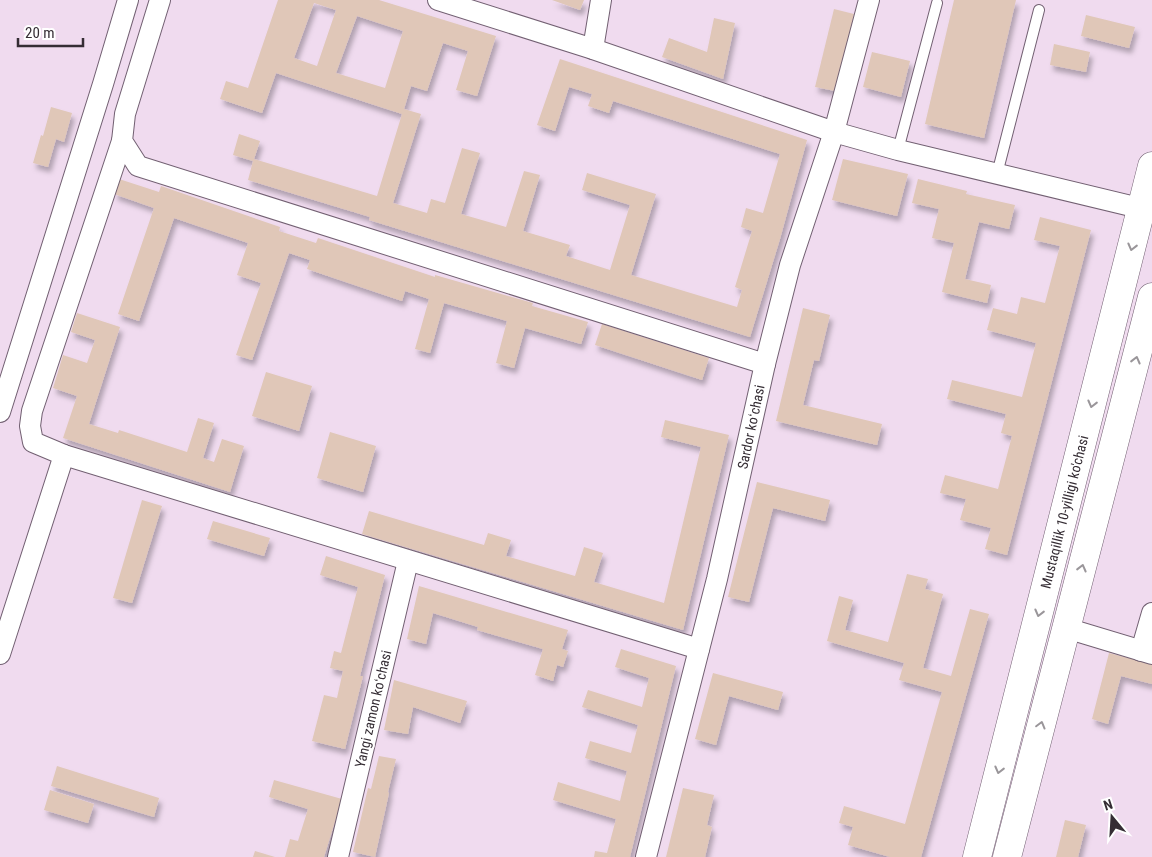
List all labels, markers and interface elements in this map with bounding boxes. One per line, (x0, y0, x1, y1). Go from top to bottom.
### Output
scale bar (18, 15, 82, 47)
text: 20 m (25, 24, 55, 42)
one-way arrow (1127, 242, 1138, 251)
one-way arrow (1130, 355, 1141, 364)
street label: Sardor koʻchasi (734, 384, 768, 470)
one-way arrow (1087, 400, 1098, 409)
street label: Mustaqillik 10-yilligi ko'chasi (1037, 434, 1091, 590)
one-way arrow (1076, 563, 1087, 572)
one-way arrow (1034, 608, 1045, 617)
street label: Yangi zamon koʻchasi (352, 649, 394, 769)
one-way arrow (1035, 721, 1046, 730)
one-way arrow (995, 766, 1005, 774)
north arrow (1087, 792, 1137, 842)
text: N (1101, 796, 1115, 814)

